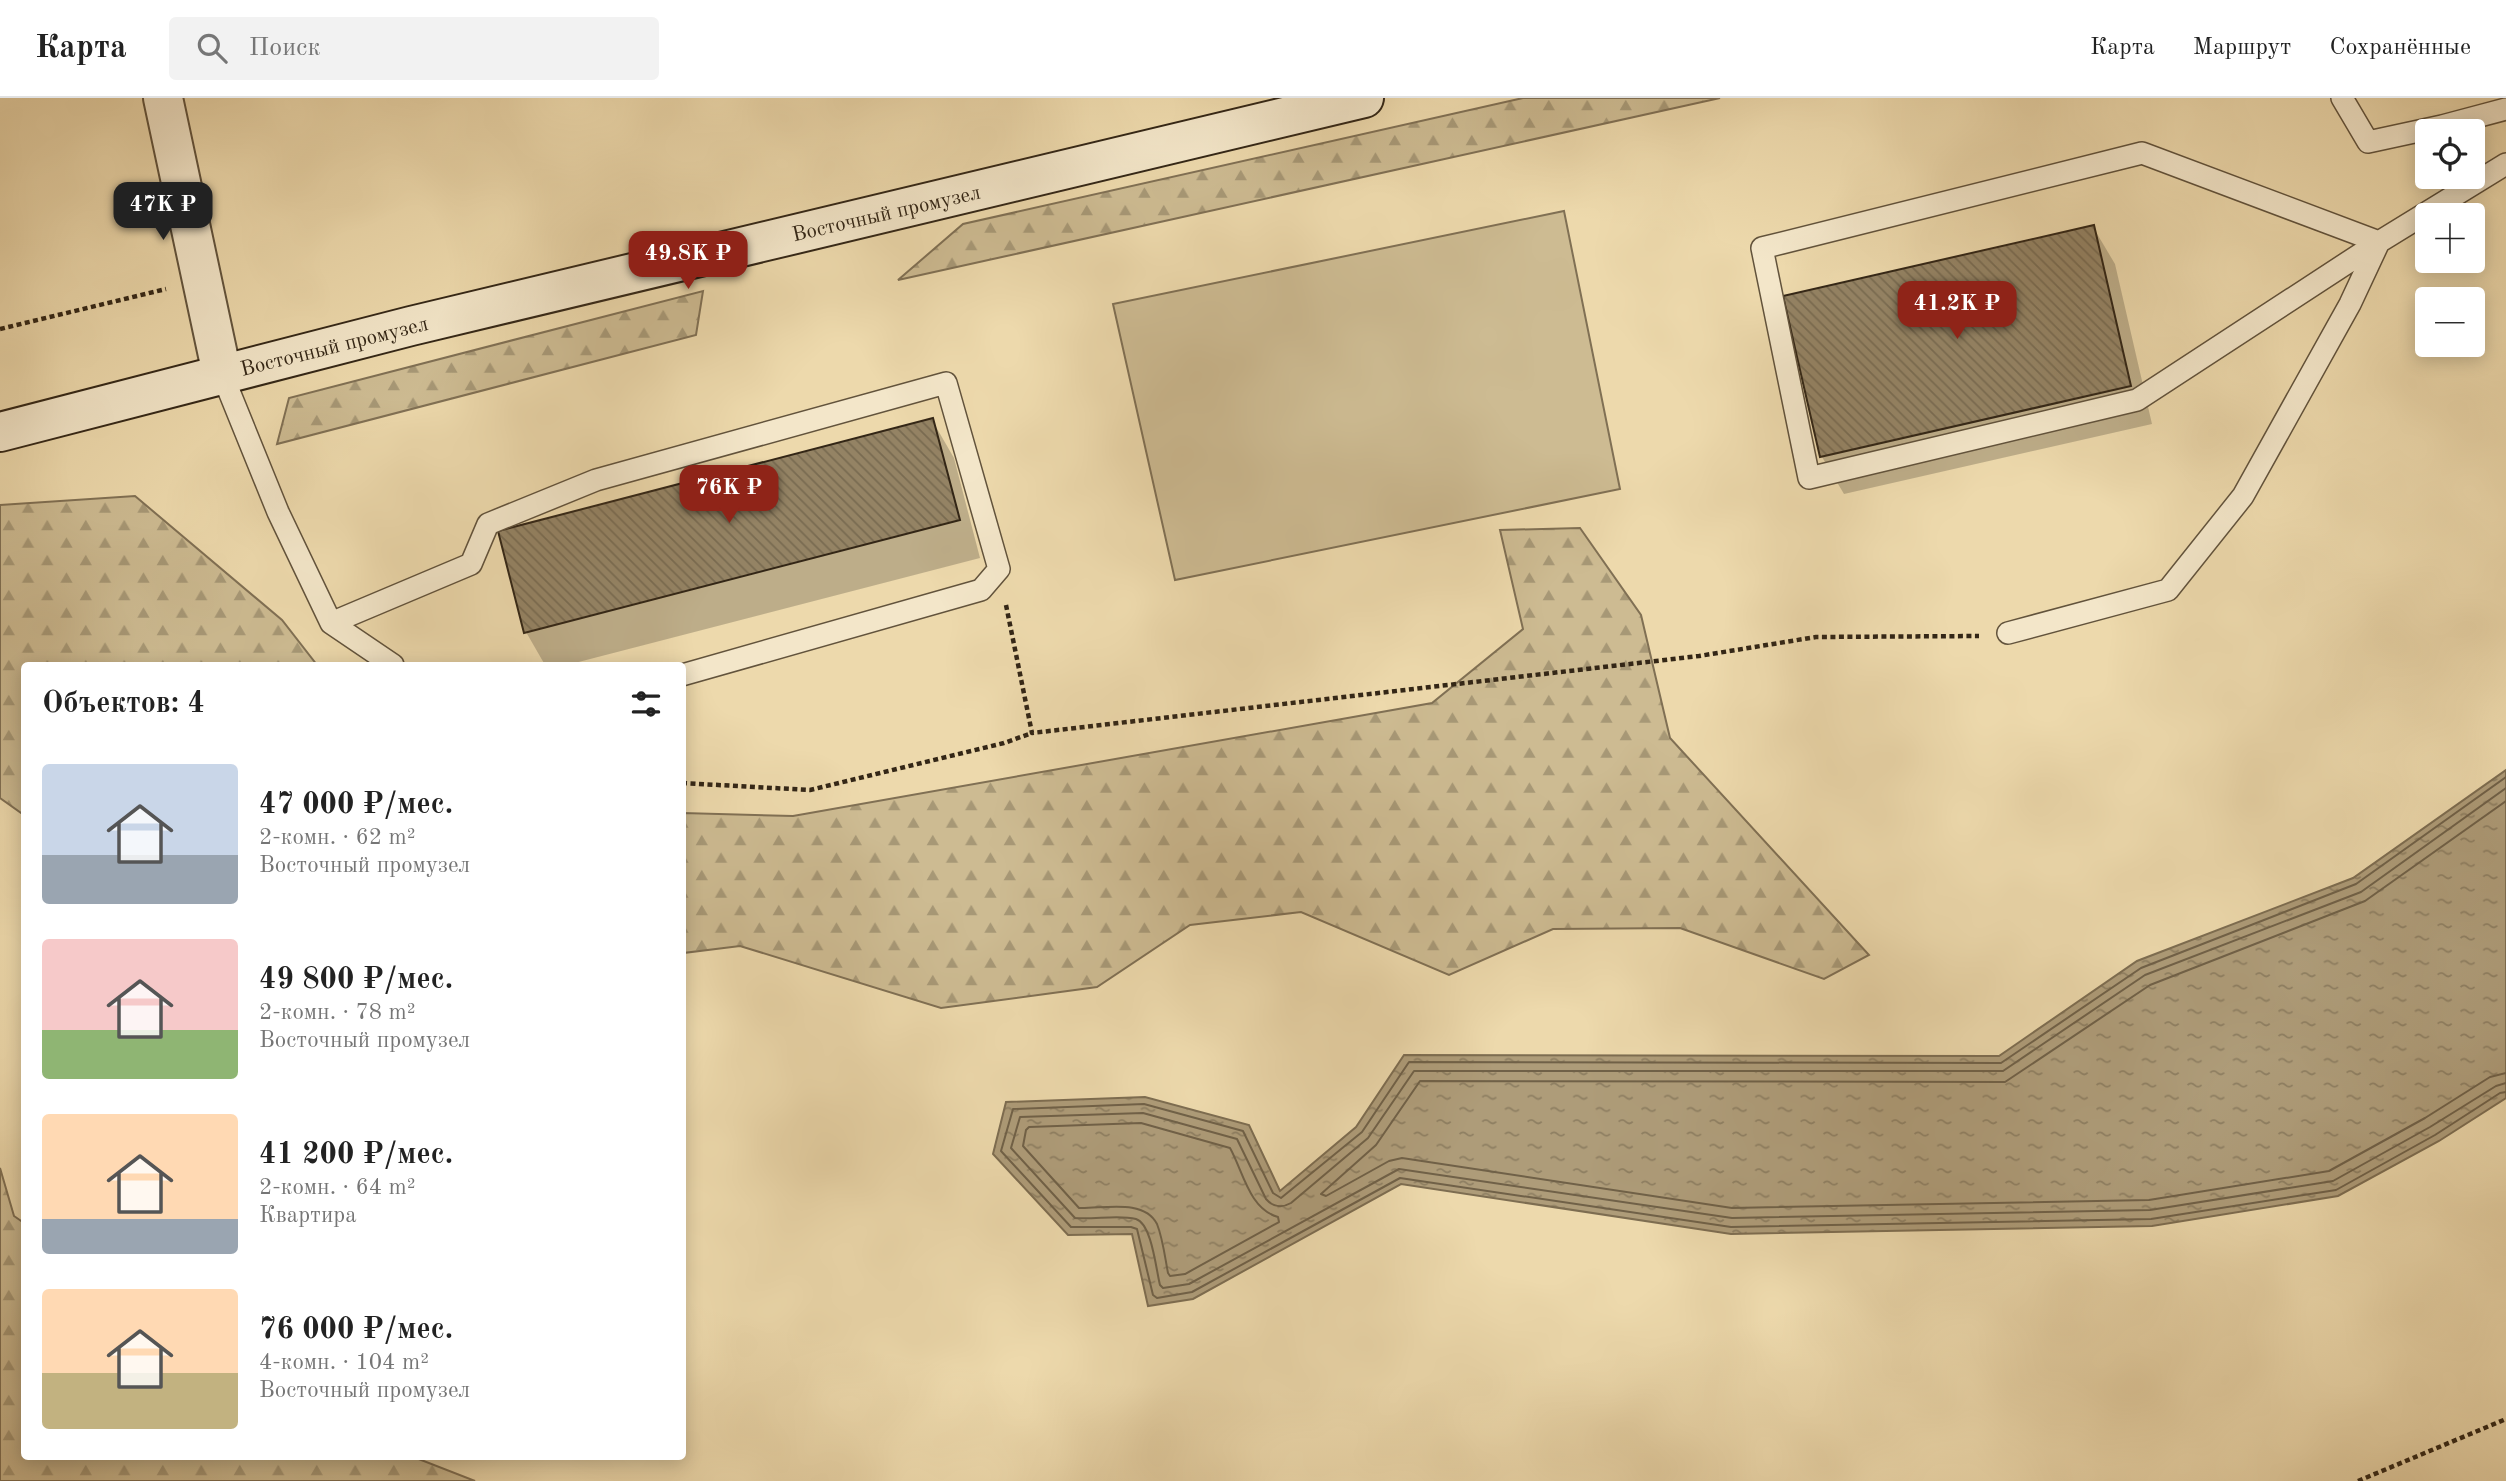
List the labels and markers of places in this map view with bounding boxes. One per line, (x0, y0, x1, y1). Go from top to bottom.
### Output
pin: 47K ₽ (114, 183, 212, 242)
pin: 49.8K ₽ (623, 232, 753, 291)
pin: 41.2K ₽ (1892, 282, 2022, 341)
pin: 76K ₽ (680, 466, 778, 525)

